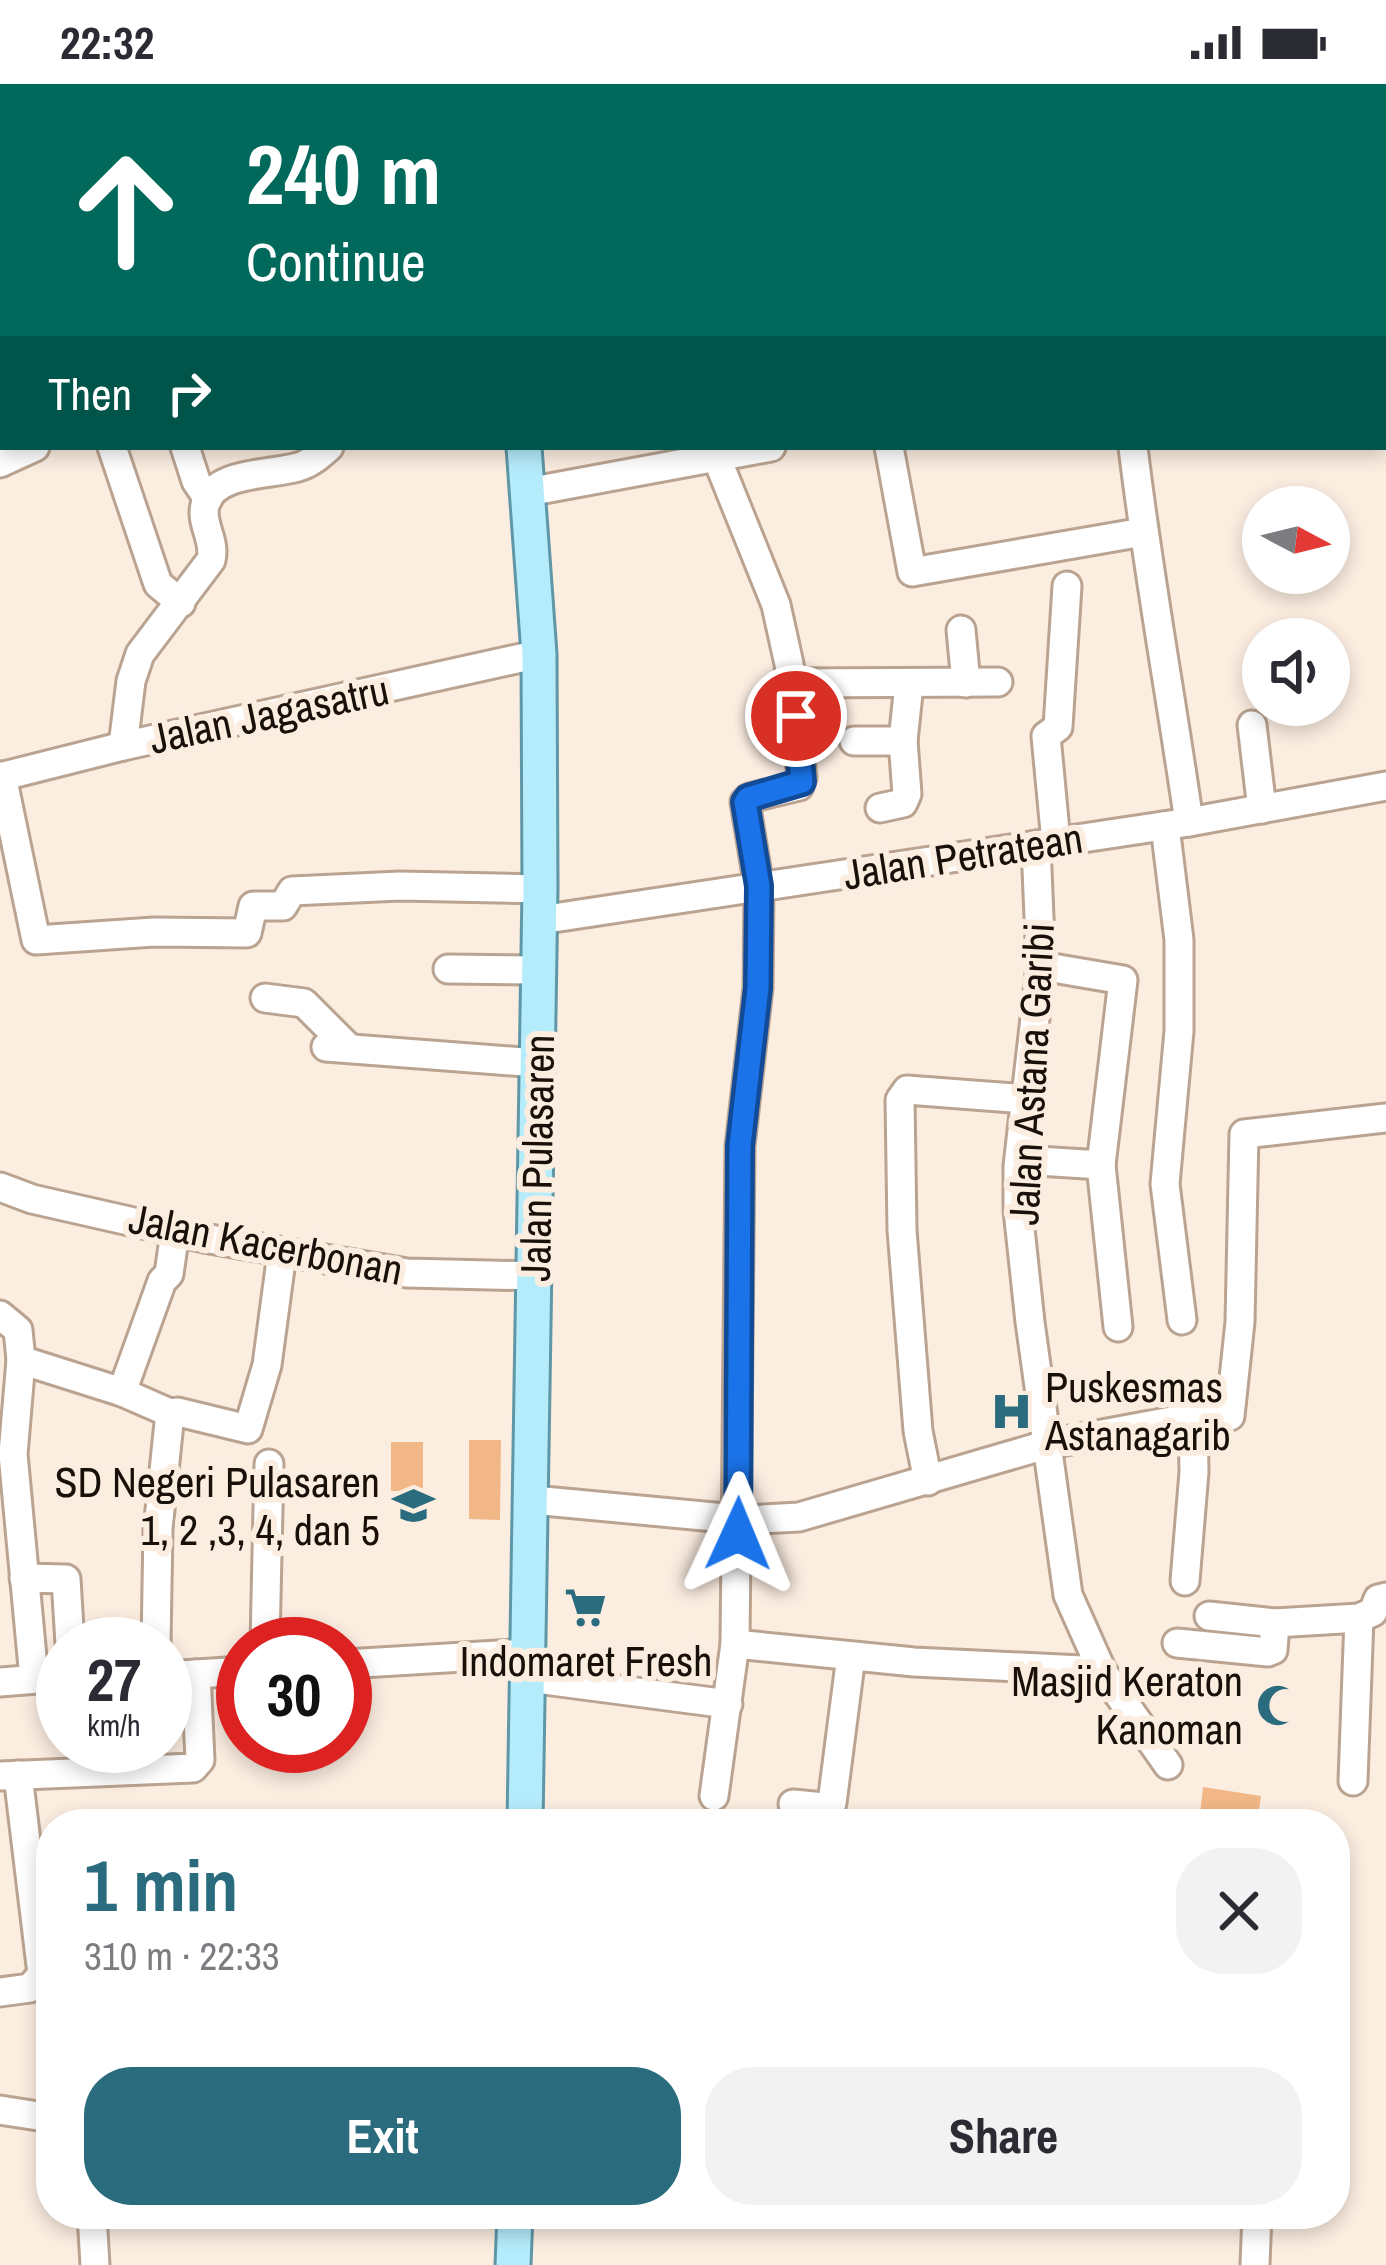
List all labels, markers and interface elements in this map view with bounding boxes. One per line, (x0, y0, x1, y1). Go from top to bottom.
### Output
text: 22:32 (60, 12, 154, 73)
text: 240 m (246, 117, 441, 230)
icon: ahead (48, 132, 204, 288)
text: Continue (246, 225, 426, 298)
icon: right (156, 360, 222, 426)
text: Then (48, 363, 132, 424)
north arrow (1242, 486, 1350, 594)
map controls (1242, 486, 1350, 726)
button: sound (1242, 618, 1350, 726)
street label: Jalan Jagasatru (144, 661, 394, 767)
pin (745, 665, 847, 767)
icon: arrive (763, 683, 829, 749)
street label: Jalan Petratean (839, 809, 1087, 903)
street label: Jalan Astana Garibi (995, 921, 1067, 1227)
street label: Jalan Pulasaren (507, 1034, 567, 1282)
street label: Jalan Kacerbonan (124, 1190, 408, 1298)
place label: Puskesmas Astanagarib (1044, 1359, 1231, 1463)
hospital icon: Puskesmas Astanagarib (988, 1388, 1034, 1434)
place label: SD Negeri Pulasaren 1, 2 ,3, 4, dan 5 (55, 1454, 380, 1558)
position arrow (675, 1471, 801, 1597)
school or university icon: SD Negeri Pulasaren 1, 2 ,3, 4, dan 5 (391, 1483, 437, 1529)
supermarket icon: Indomaret Fresh (563, 1584, 609, 1630)
speed limit sign: 30 (216, 1617, 372, 1773)
place label: Indomaret Fresh (460, 1633, 712, 1689)
text: 27 (87, 1639, 141, 1720)
place label: Masjid Keraton Kanoman (1011, 1653, 1243, 1757)
mosque icon: Masjid Keraton Kanoman (1254, 1682, 1300, 1728)
text: km/h (87, 1705, 141, 1745)
text: 1 min (84, 1836, 238, 1933)
button: close (1176, 1848, 1302, 1974)
text: 310 m · 22:33 (84, 1930, 280, 1982)
button: Exit (84, 2067, 681, 2205)
button: Share (705, 2067, 1302, 2205)

